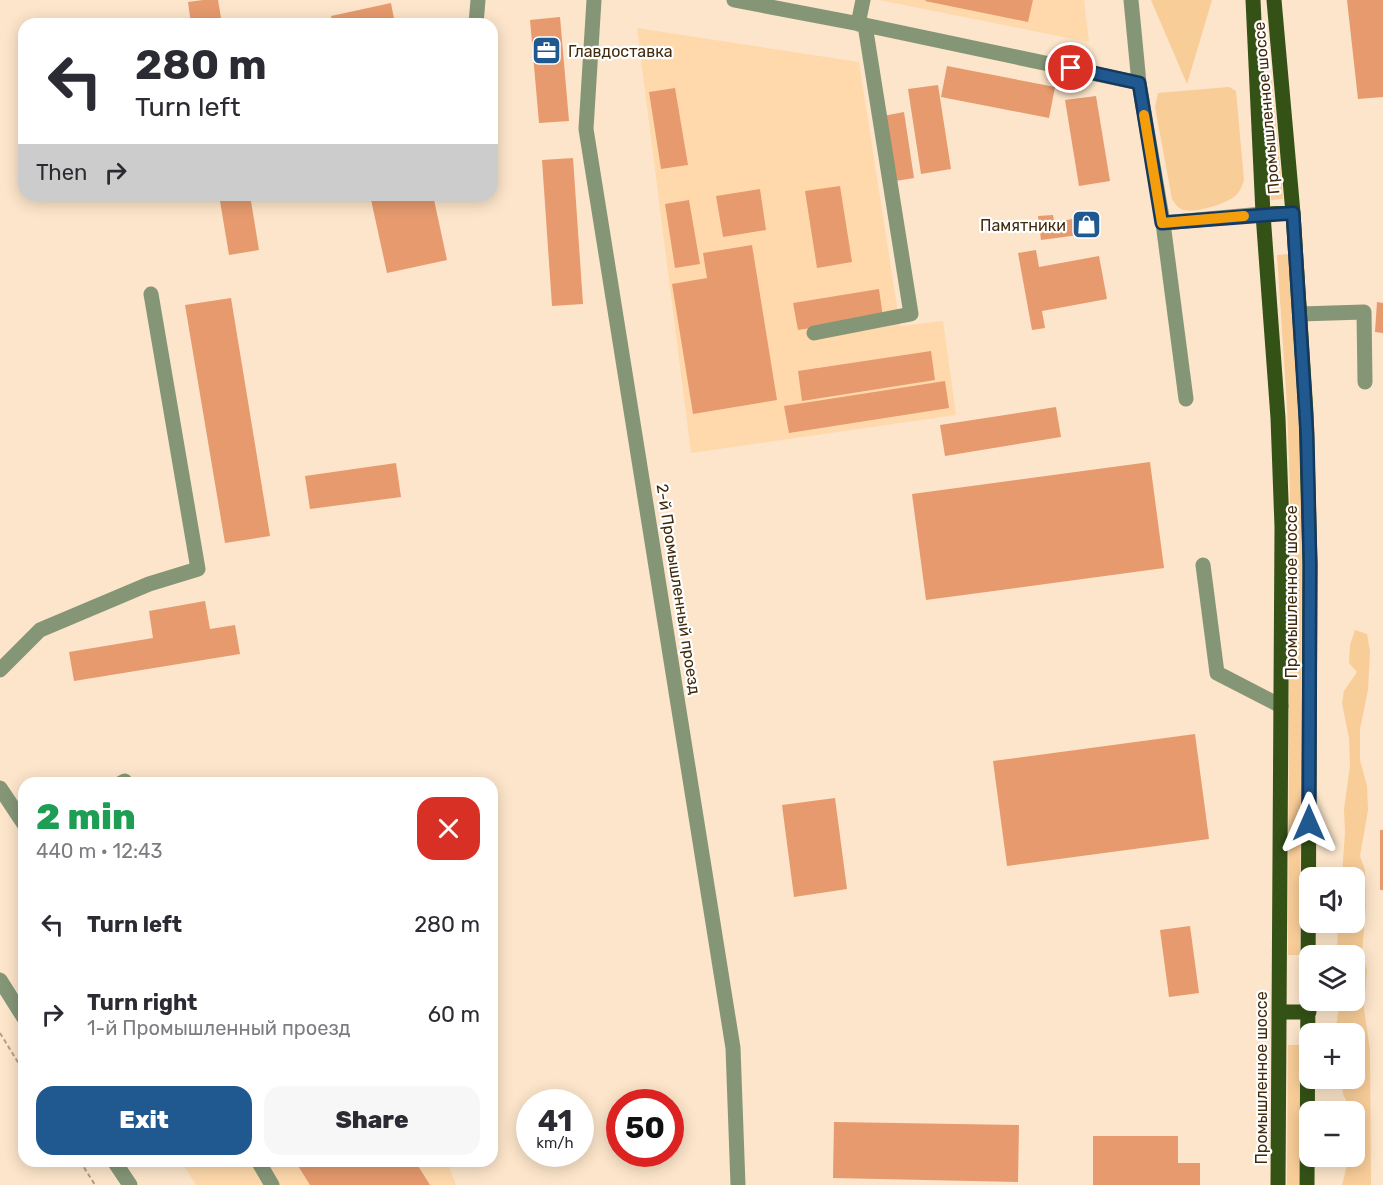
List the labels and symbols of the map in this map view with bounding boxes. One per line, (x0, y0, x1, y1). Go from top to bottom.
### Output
street label: Промышленное шоссе (1249, 21, 1284, 195)
office icon: Главдоставка (531, 35, 563, 67)
place label: Главдоставка (568, 42, 673, 61)
pin (1045, 42, 1096, 93)
shop icon: Памятники (1071, 209, 1103, 241)
place label: Памятники (980, 216, 1066, 235)
street label: 2-й Промышленный проезд (652, 482, 705, 696)
street label: Промышленное шоссе (1282, 505, 1301, 679)
position arrow (1277, 791, 1341, 855)
street label: Промышленное шоссе (1252, 991, 1271, 1165)
speed limit sign: 50 (606, 1089, 684, 1167)

